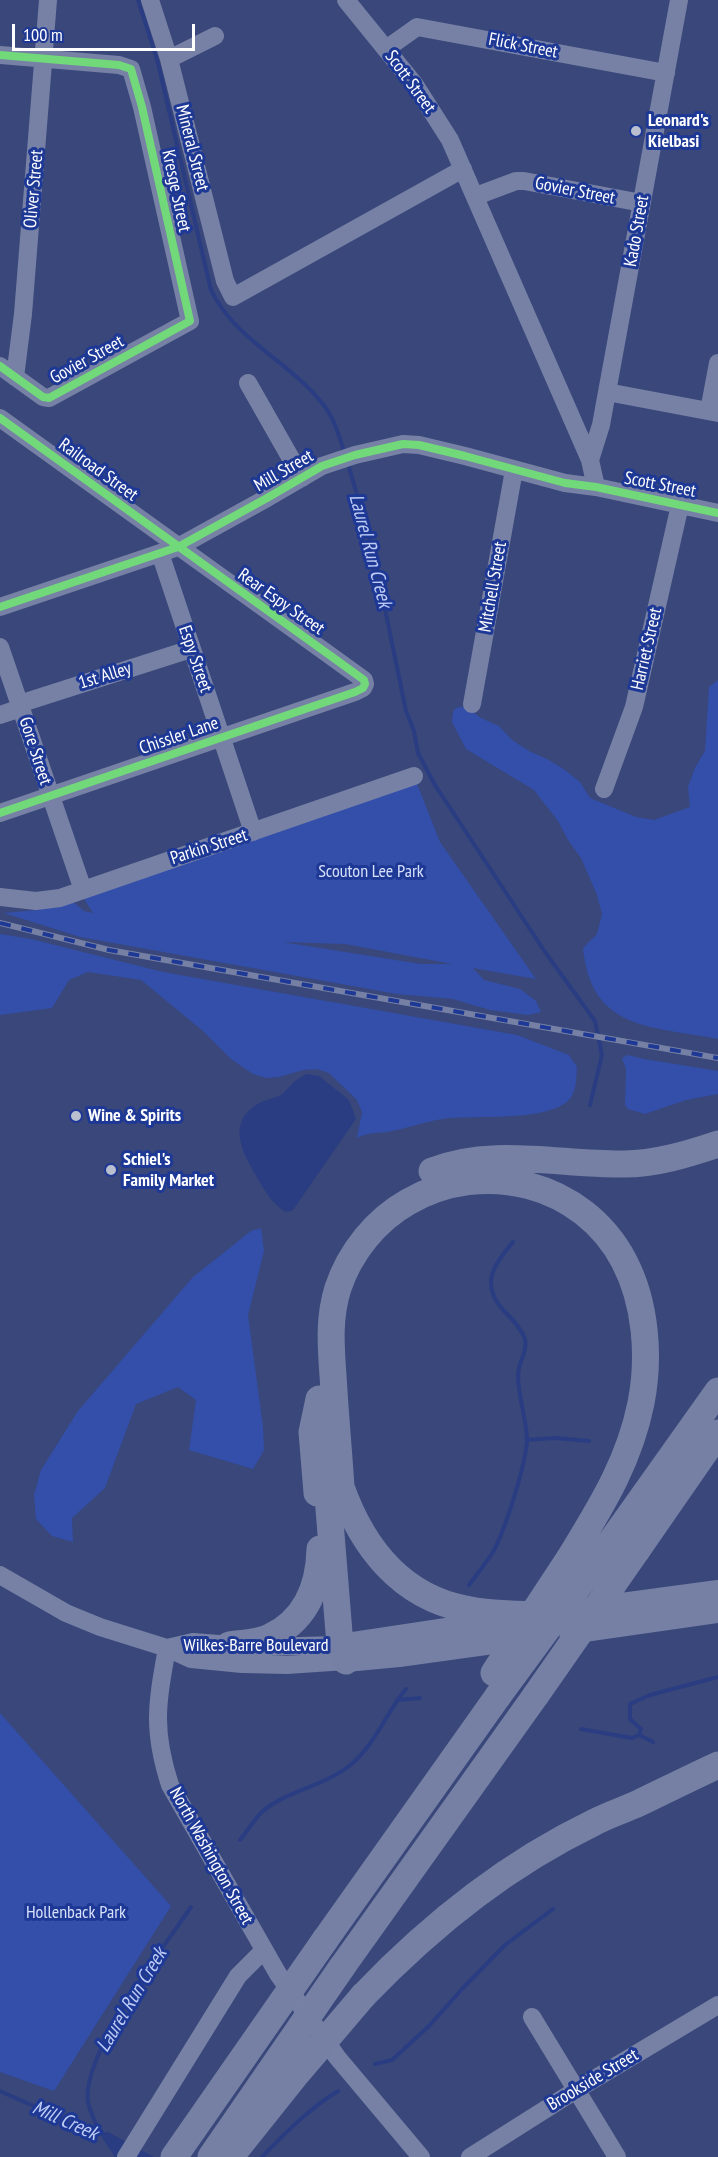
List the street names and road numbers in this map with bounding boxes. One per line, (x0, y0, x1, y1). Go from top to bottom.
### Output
street label: Flick Street (487, 29, 559, 63)
street label: Scott Street (380, 46, 440, 118)
street label: Mineral Street (171, 103, 213, 193)
street label: Kresge Street (157, 148, 195, 234)
street label: Oliver Street (20, 149, 48, 229)
street label: Govier Street (533, 173, 617, 209)
street label: Kado Street (620, 194, 654, 268)
street label: Govier Street (46, 331, 128, 389)
street label: Railroad Street (54, 434, 142, 506)
street label: Mill Street (251, 445, 317, 497)
street label: Scott Street (622, 467, 698, 503)
street label: Mitchell Street (474, 540, 512, 634)
street label: Rear Espy Street (234, 564, 328, 640)
street label: Harriet Street (627, 606, 667, 692)
street label: Espy Street (174, 623, 216, 695)
street label: 1st Alley (76, 658, 134, 694)
street label: Chissler Lane (137, 712, 221, 760)
street label: Gore Street (14, 714, 56, 788)
street label: Parkin Street (168, 824, 250, 870)
street label: Wilkes-Barre Boulevard (184, 1635, 328, 1657)
street label: North Washington Street (164, 1784, 258, 1928)
street label: Brookside Street (544, 2044, 642, 2116)

